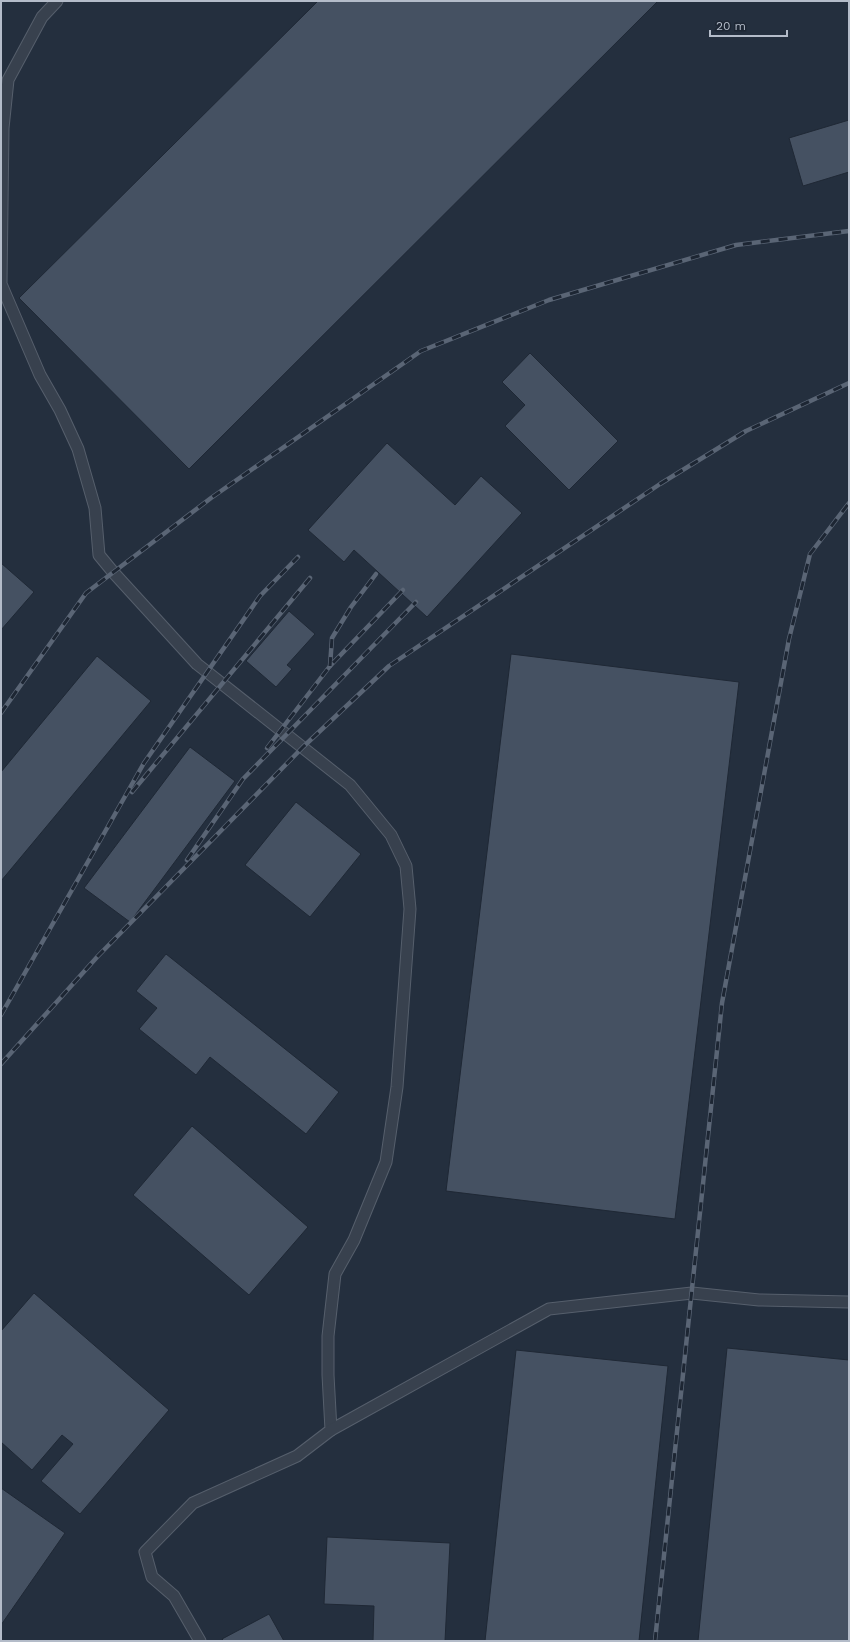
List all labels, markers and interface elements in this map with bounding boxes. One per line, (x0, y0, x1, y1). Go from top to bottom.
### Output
scale bar (710, 12, 787, 38)
text: 20 m (716, 19, 746, 33)

